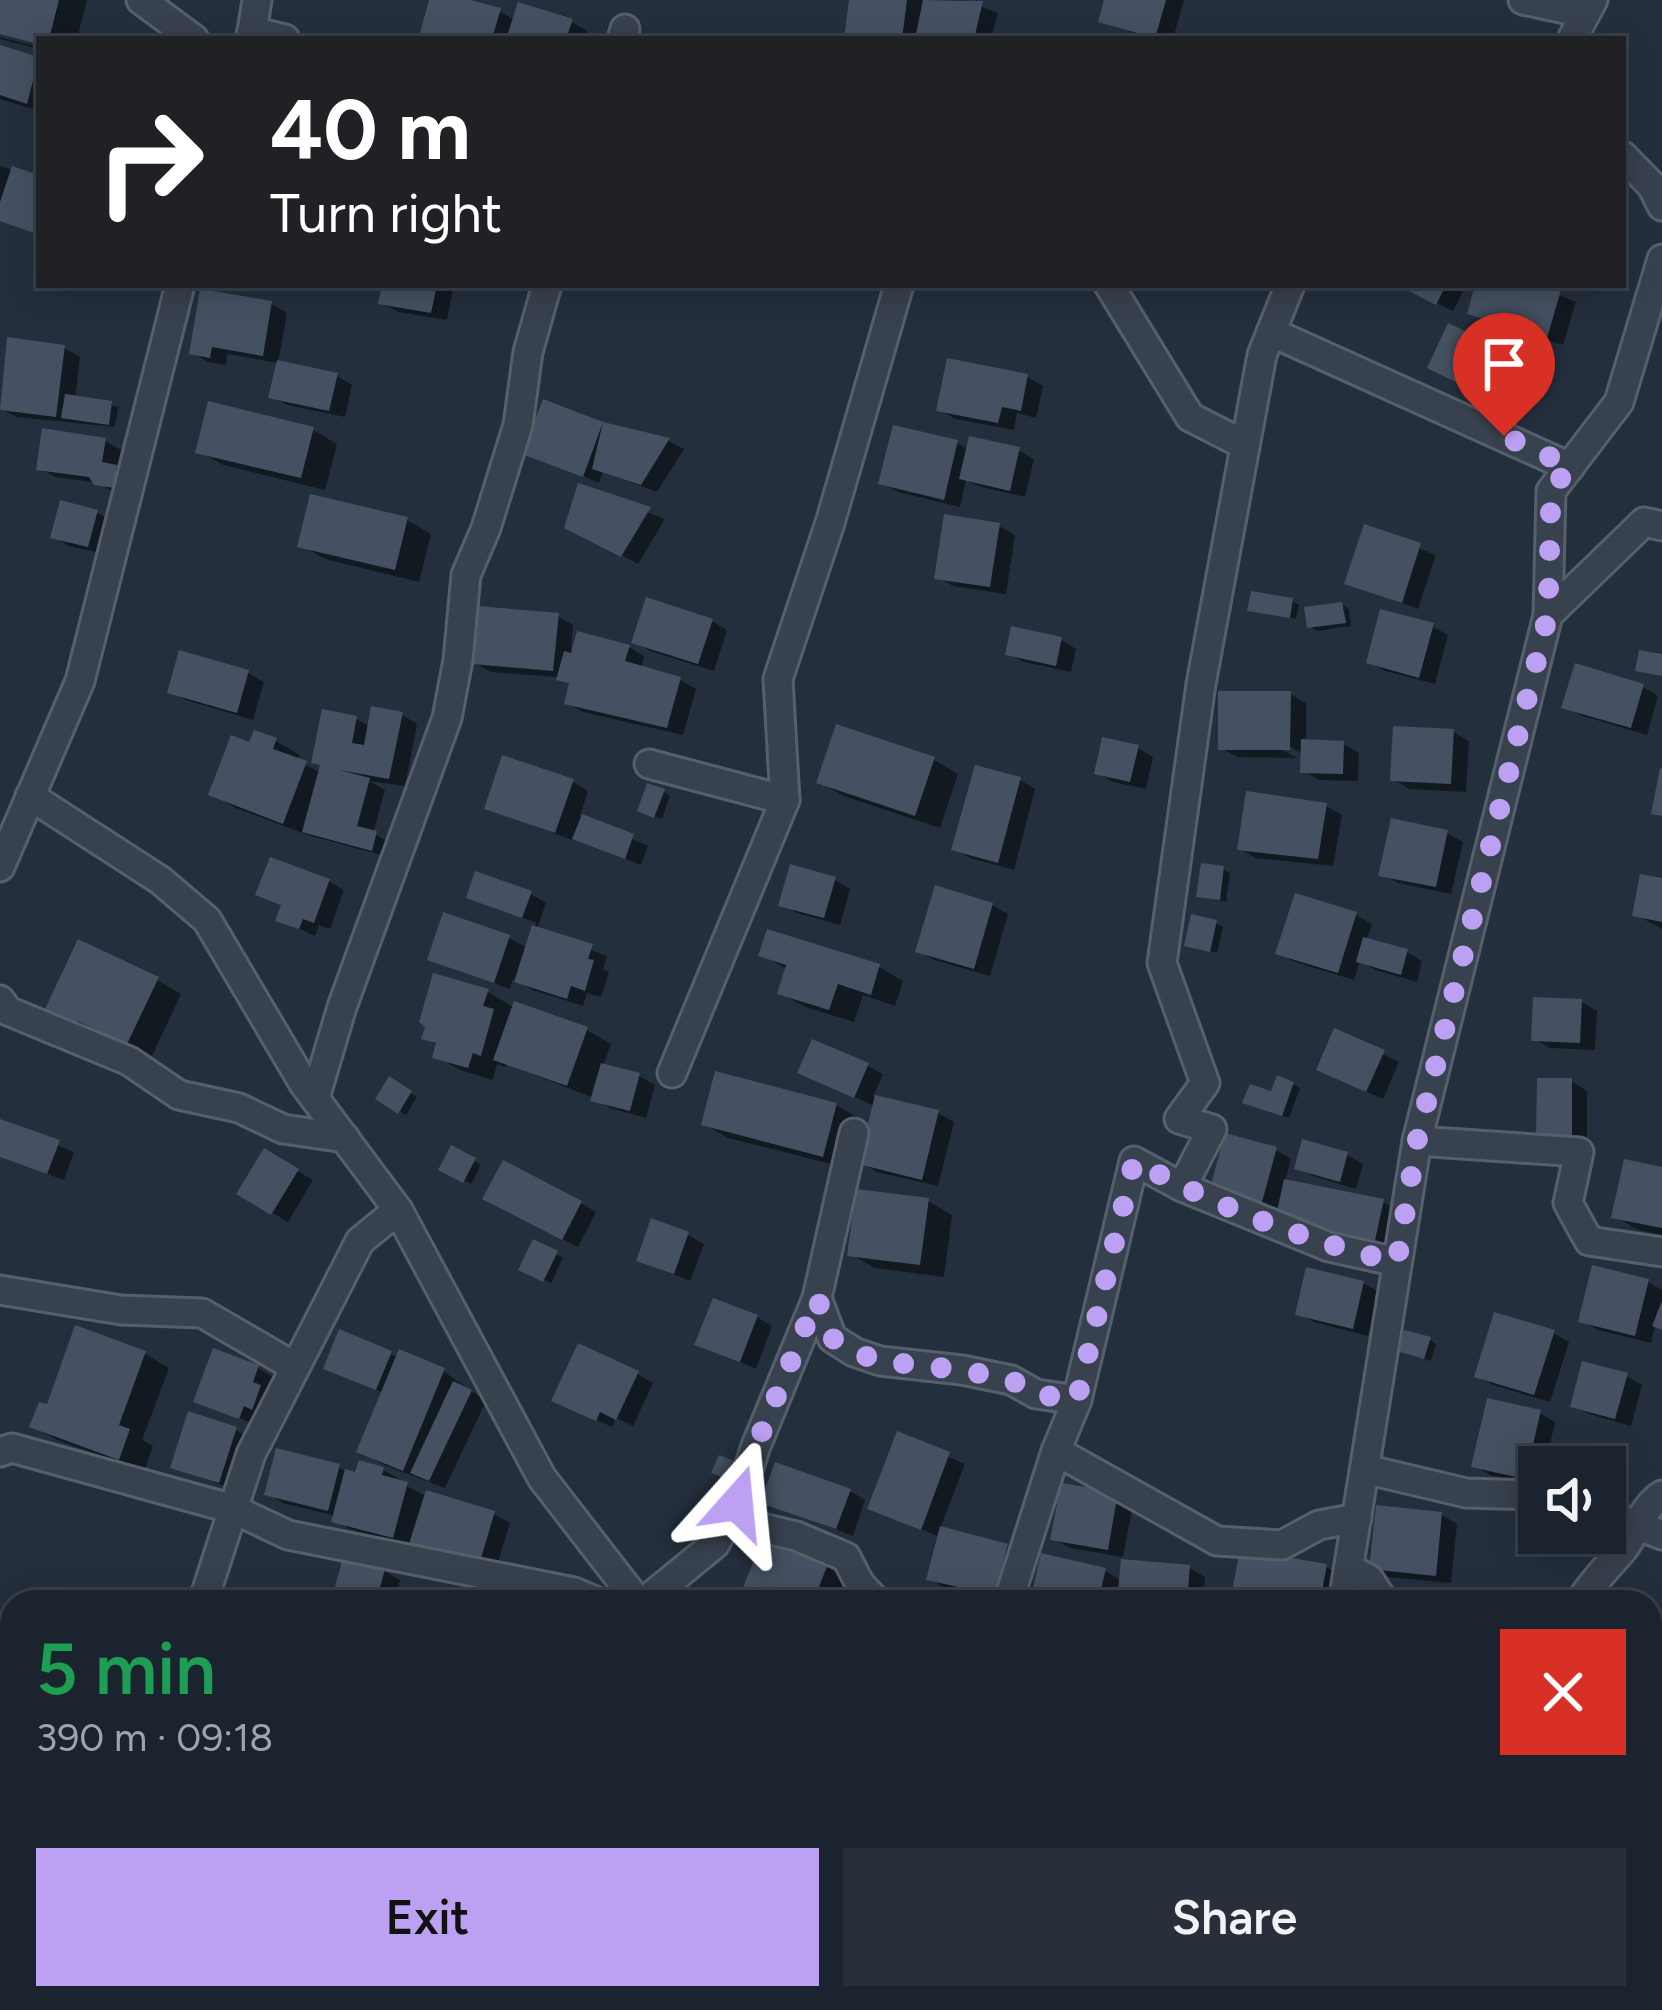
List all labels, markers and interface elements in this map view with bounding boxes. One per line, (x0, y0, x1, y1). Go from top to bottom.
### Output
text: 40 m (270, 79, 471, 180)
icon: right (72, 84, 228, 240)
text: Turn right (270, 181, 502, 246)
pin (1453, 313, 1555, 436)
icon: arrive (1471, 331, 1537, 397)
position arrow (674, 1440, 800, 1566)
map controls (1518, 1446, 1626, 1554)
button: sound (1518, 1446, 1626, 1554)
text: 5 min (36, 1626, 216, 1712)
button: close (1500, 1629, 1626, 1755)
text: 390 m · 09:18 (36, 1714, 273, 1761)
button: Exit (36, 1848, 819, 1986)
button: Share (843, 1848, 1626, 1986)

